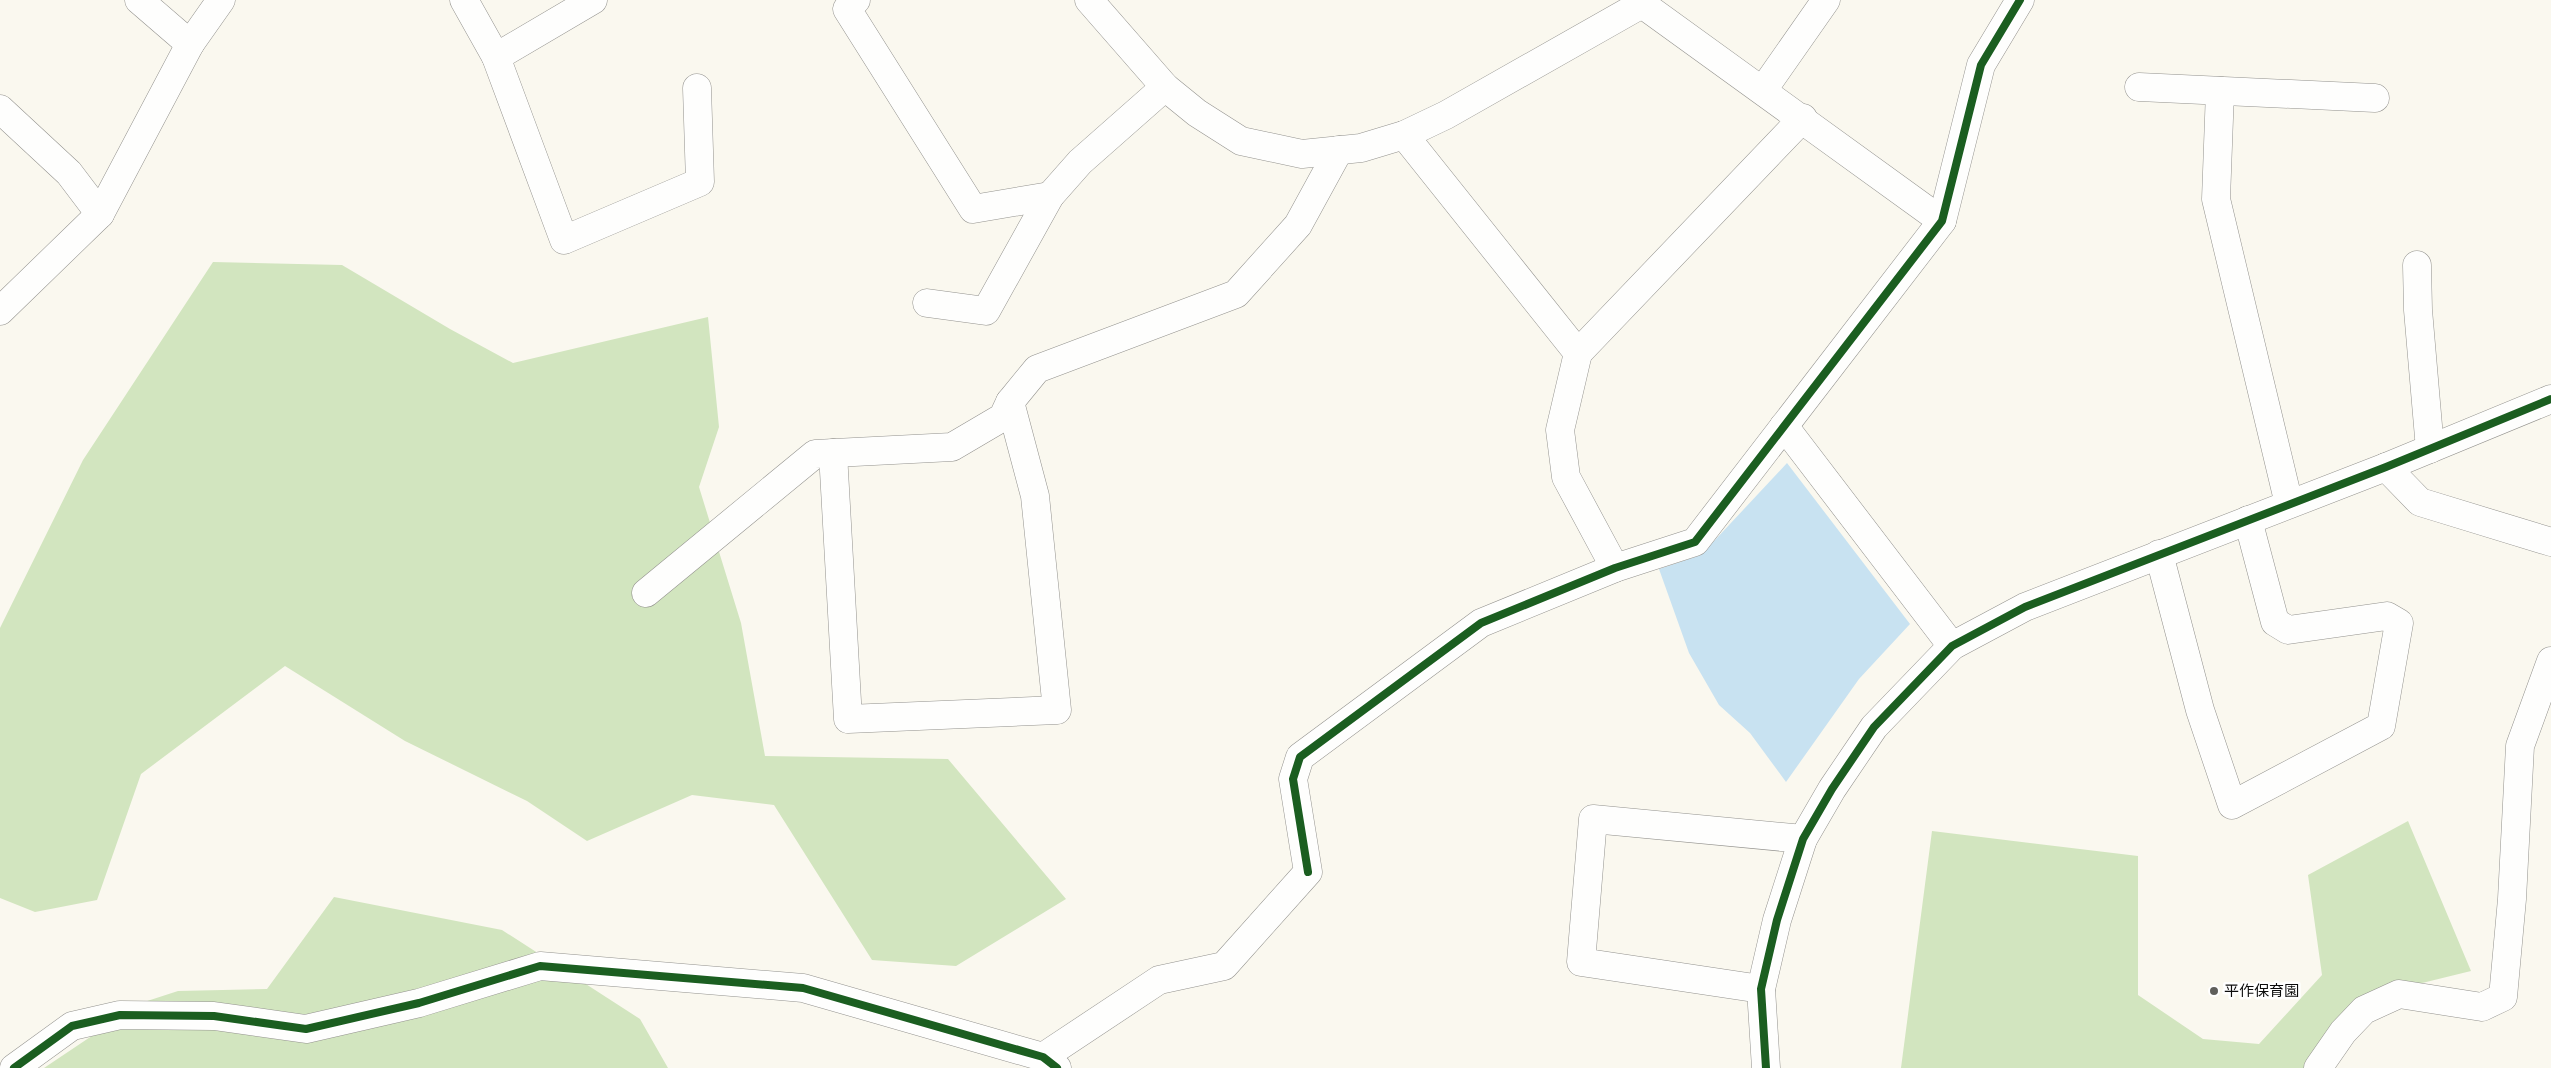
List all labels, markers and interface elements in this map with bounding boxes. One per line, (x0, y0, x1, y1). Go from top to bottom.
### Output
place label: 平作保育園 (2224, 980, 2299, 1000)
marker: 平作保育園 (2208, 985, 2220, 997)

